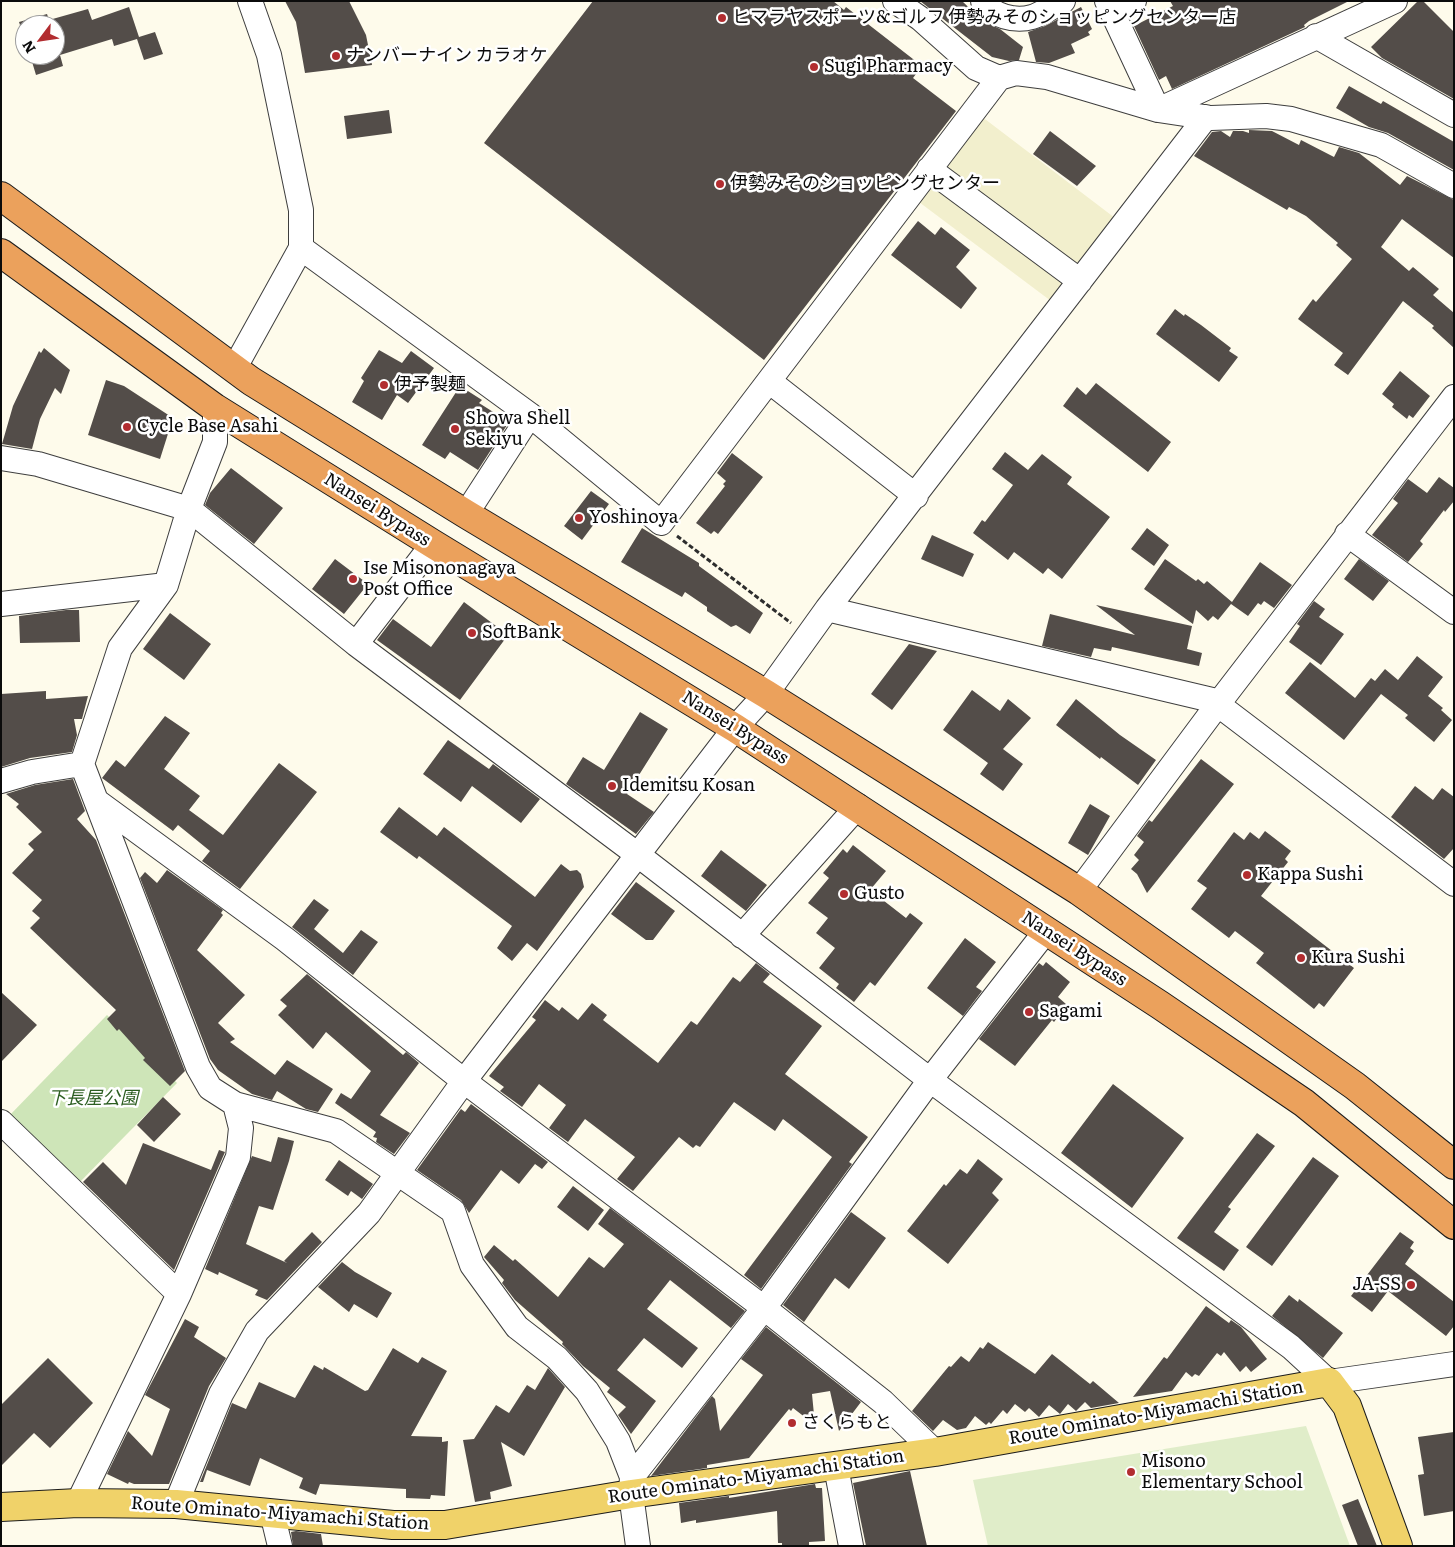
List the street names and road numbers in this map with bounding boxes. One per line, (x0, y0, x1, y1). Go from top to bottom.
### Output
street label: Nansei Bypass (320, 469, 434, 551)
street label: Nansei Bypass (678, 687, 792, 769)
street label: Nansei Bypass (1017, 907, 1131, 991)
street label: Route Ominato-Miyamachi Station (1007, 1376, 1305, 1450)
street label: Route Ominato-Miyamachi Station (606, 1445, 906, 1509)
street label: Route Ominato-Miyamachi Station (130, 1493, 430, 1535)

